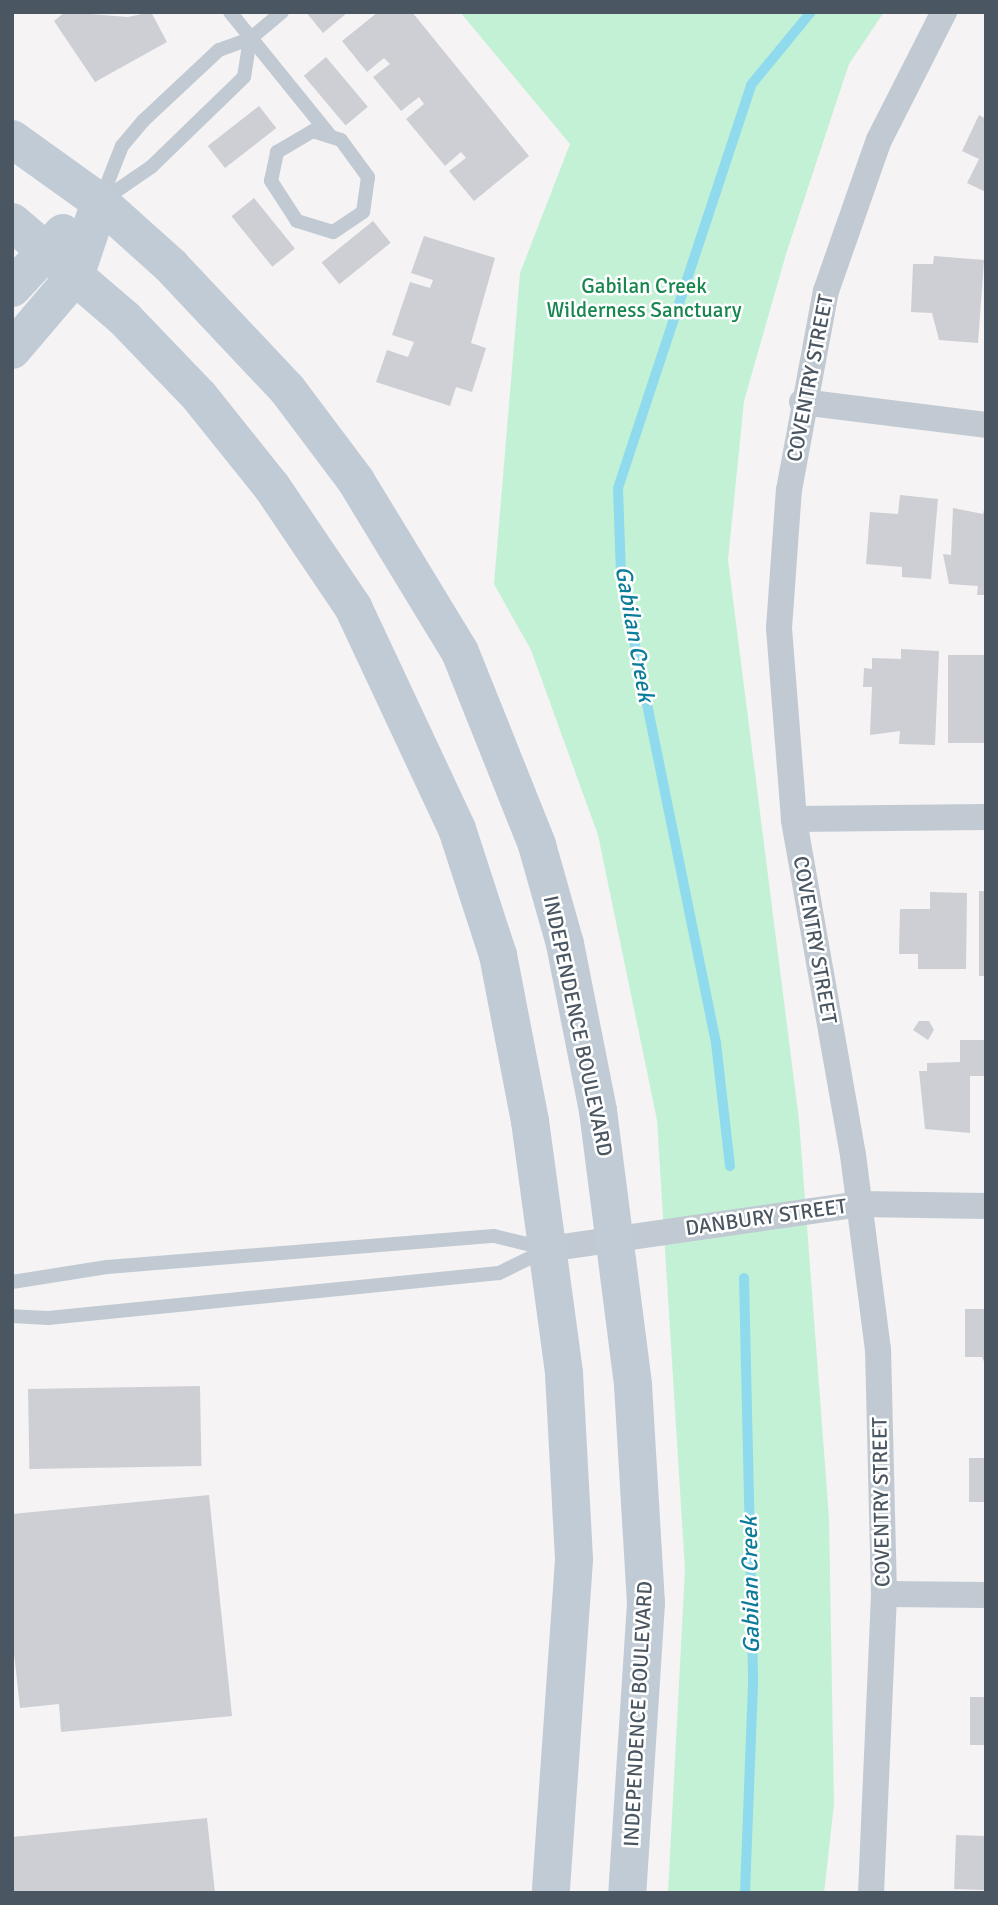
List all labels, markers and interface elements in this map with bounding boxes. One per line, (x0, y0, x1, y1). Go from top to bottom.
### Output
park label: Gabilan Creek Wilderness Sanctuary (546, 273, 742, 323)
street label: COVENTRY STREET (781, 292, 839, 464)
water label: Gabilan Creek (608, 564, 660, 704)
street label: COVENTRY STREET (788, 854, 842, 1026)
street label: INDEPENDENCE BOULEVARD (538, 893, 618, 1159)
street label: DANBURY STREET (684, 1193, 848, 1241)
street label: COVENTRY STREET (867, 1417, 895, 1587)
water label: Gabilan Creek (736, 1516, 766, 1654)
street label: INDEPENDENCE BOULEVARD (618, 1580, 658, 1848)

